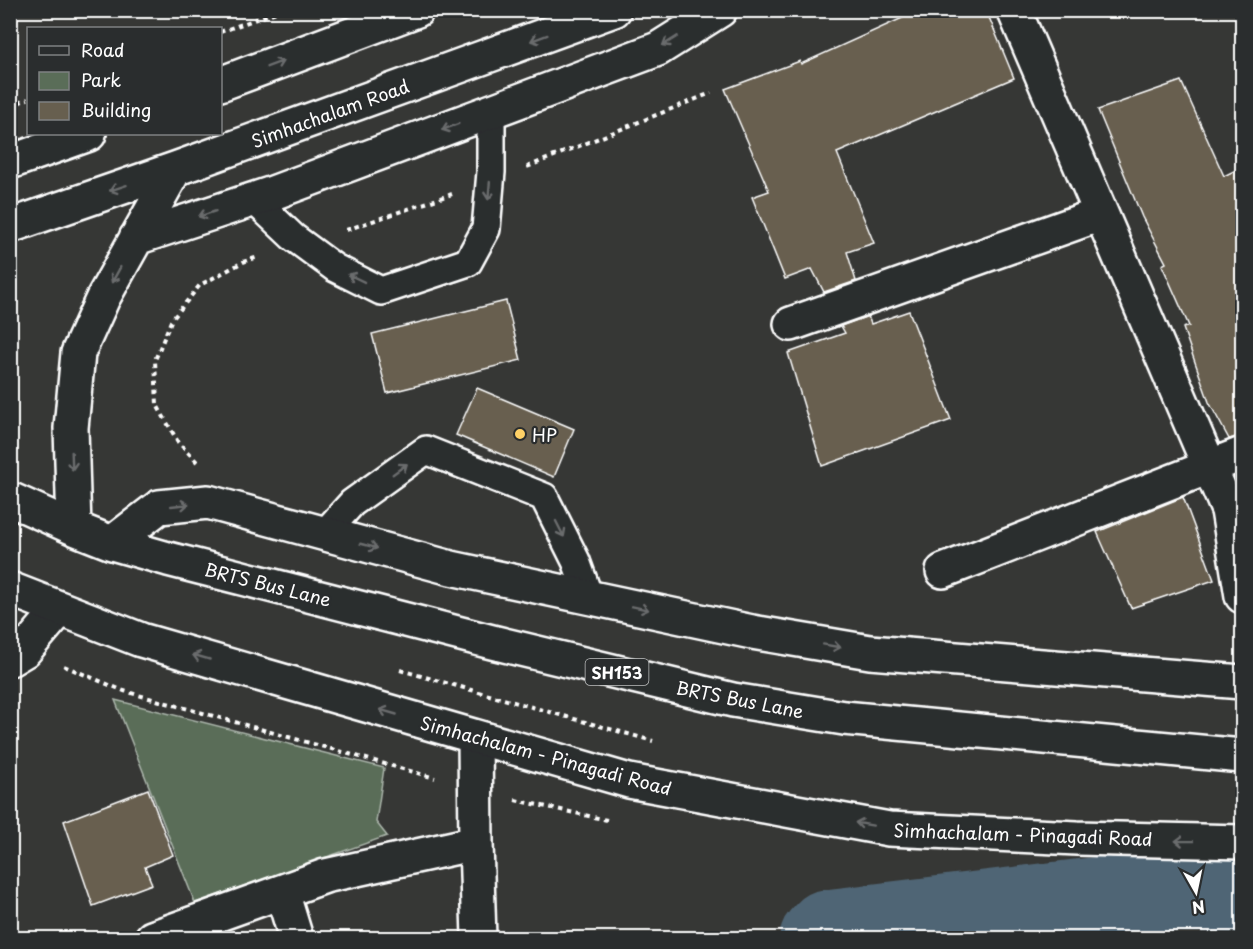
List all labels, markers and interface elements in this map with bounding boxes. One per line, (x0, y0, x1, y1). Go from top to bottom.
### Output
legend (27, 27, 222, 135)
one-way arrow (530, 33, 549, 44)
one-way arrow (662, 35, 679, 47)
text: Road (81, 36, 125, 63)
one-way arrow (265, 57, 284, 68)
text: Park (81, 66, 121, 93)
street label: Simhachalam Road (247, 72, 413, 154)
text: Building (81, 96, 151, 123)
one-way arrow (441, 122, 460, 133)
one-way arrow (483, 180, 494, 200)
one-way arrow (109, 183, 128, 194)
one-way arrow (198, 210, 217, 221)
one-way arrow (110, 266, 122, 283)
one-way arrow (348, 272, 366, 284)
place label: HP (532, 421, 557, 448)
marker: HP (513, 427, 527, 441)
one-way arrow (67, 450, 78, 470)
one-way arrow (391, 463, 408, 475)
one-way arrow (169, 499, 189, 510)
one-way arrow (555, 520, 566, 538)
one-way arrow (359, 540, 378, 552)
street label: BRTS Bus Lane (202, 555, 334, 613)
one-way arrow (630, 603, 650, 614)
one-way arrow (821, 641, 841, 652)
one-way arrow (192, 651, 211, 662)
road number: SH153 (586, 659, 648, 685)
street label: BRTS Bus Lane (674, 673, 806, 725)
one-way arrow (379, 706, 398, 717)
street label: Simhachalam - Pinagadi Road (417, 708, 675, 802)
street label: Simhachalam - Pinagadi Road (893, 816, 1153, 852)
one-way arrow (854, 818, 874, 829)
one-way arrow (1175, 835, 1195, 846)
north arrow (1166, 862, 1226, 922)
text: N (1190, 895, 1207, 921)

